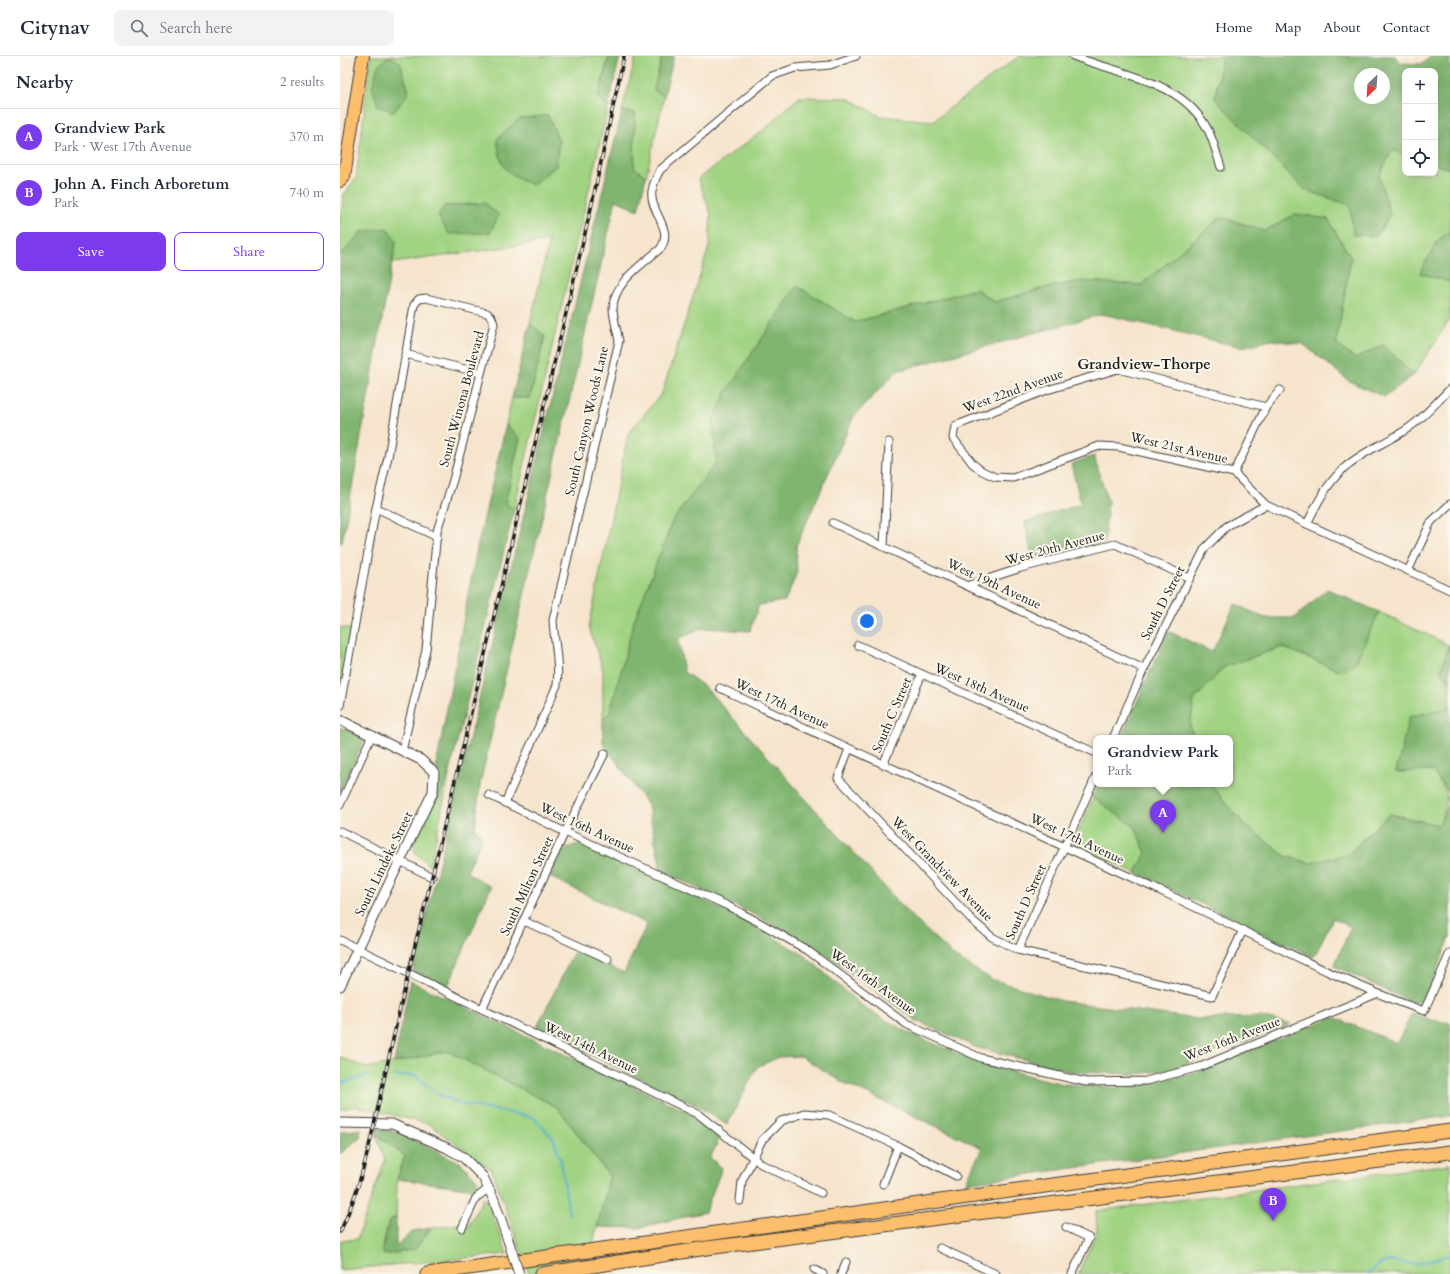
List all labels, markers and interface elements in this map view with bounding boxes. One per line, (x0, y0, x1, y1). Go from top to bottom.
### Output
search box (114, 10, 394, 46)
text: Citynav (20, 15, 90, 41)
icon: search (128, 17, 150, 39)
text: Search here (160, 18, 233, 38)
text: Home (1215, 18, 1253, 37)
text: Map (1275, 18, 1301, 37)
text: About (1323, 18, 1360, 37)
text: Contact (1382, 18, 1430, 37)
north arrow (1354, 68, 1390, 104)
map controls (1402, 68, 1438, 176)
button: + (1402, 68, 1438, 104)
text: Nearby (16, 71, 73, 94)
text: 2 results (280, 73, 324, 91)
button: − (1402, 104, 1438, 140)
text: Grandview Park (54, 118, 166, 138)
text: A (24, 128, 34, 146)
text: 370 m (290, 128, 324, 146)
text: Park · West 17th Avenue (54, 138, 192, 156)
button: locate (1402, 140, 1438, 176)
text: John A. Finch Arboretum (54, 174, 229, 194)
text: B (24, 184, 34, 202)
text: 740 m (290, 184, 324, 202)
text: Park (54, 194, 79, 212)
button: Save (16, 232, 166, 271)
button: Share (174, 232, 324, 271)
street label: South Winona Boulevard (435, 329, 489, 469)
street label: South Canyon Woods Lane (561, 344, 613, 498)
district label: Grandview-Thorpe (1077, 354, 1211, 374)
street label: West 22nd Avenue (959, 364, 1066, 418)
street label: West 21st Avenue (1127, 428, 1230, 468)
street label: West 20th Avenue (1002, 526, 1107, 570)
street label: West 19th Avenue (943, 554, 1044, 614)
street label: South D Street (1137, 563, 1189, 643)
your location (857, 611, 877, 631)
street label: West 18th Avenue (931, 659, 1033, 717)
street label: West 17th Avenue (731, 674, 832, 734)
street label: South C Street (868, 675, 916, 755)
popup (1093, 735, 1233, 787)
text: Grandview Park (1107, 742, 1219, 762)
text: Park (1107, 762, 1132, 780)
street label: West 16th Avenue (536, 798, 637, 858)
pin: A (1150, 800, 1176, 833)
street label: South Lindeke Street (351, 808, 417, 920)
street label: West 17th Avenue (1026, 809, 1127, 869)
street label: West Grandview Avenue (886, 812, 997, 925)
street label: South Milton Street (496, 833, 558, 939)
street label: South D Street (1001, 861, 1051, 943)
street label: West 16th Avenue (825, 944, 920, 1019)
street label: West 16th Avenue (1180, 1012, 1283, 1066)
street label: West 14th Avenue (540, 1017, 641, 1079)
pin: B (1260, 1188, 1286, 1221)

